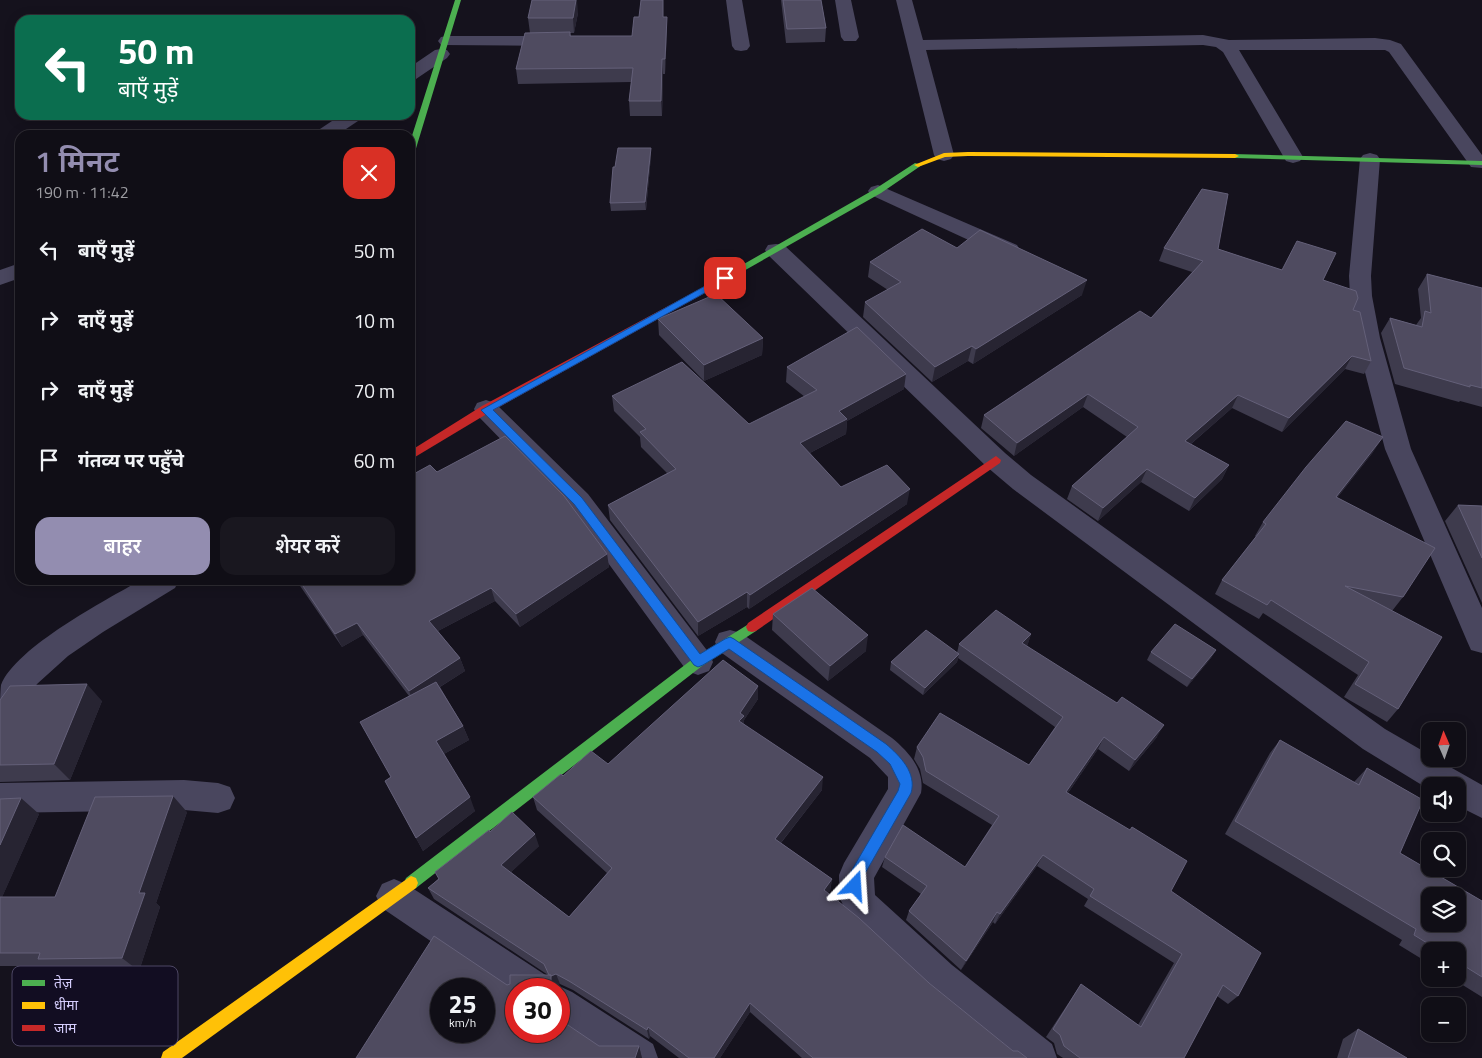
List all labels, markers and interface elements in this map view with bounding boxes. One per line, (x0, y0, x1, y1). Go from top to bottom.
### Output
text: 50 m (118, 24, 194, 78)
icon: left (35, 35, 100, 100)
text: बाएँ मुड़ें (118, 72, 178, 106)
text: 1 मिनट (35, 138, 119, 184)
button: close (343, 147, 395, 199)
text: 190 m · 11:42 (35, 180, 129, 204)
text: बाएँ मुड़ें (78, 235, 134, 264)
icon: left (35, 236, 63, 264)
text: 50 m (354, 236, 395, 265)
pin (704, 257, 746, 299)
icon: arrive (711, 264, 739, 292)
text: दाएँ मुड़ें (78, 305, 133, 334)
icon: right (35, 306, 63, 334)
text: 10 m (354, 306, 395, 335)
text: दाएँ मुड़ें (78, 375, 133, 404)
icon: right (35, 376, 63, 404)
text: 70 m (354, 376, 395, 405)
text: गंतव्य पर पहुँचे (78, 445, 184, 474)
icon: arrive (35, 446, 63, 474)
text: 60 m (354, 446, 395, 475)
button: बाहर (35, 517, 210, 575)
button: शेयर करें (220, 517, 395, 575)
north arrow (1421, 722, 1466, 768)
map controls (1421, 722, 1466, 1042)
button: sound (1421, 777, 1466, 822)
button: search (1421, 832, 1466, 877)
position arrow (828, 859, 880, 911)
button: layers (1421, 887, 1466, 932)
button: + (1421, 942, 1466, 987)
legend (12, 966, 178, 1046)
text: तेज़ (54, 972, 73, 993)
speed limit sign: 30 (505, 978, 570, 1043)
text: 25 (448, 985, 477, 1023)
text: धीमा (54, 994, 79, 1015)
button: − (1421, 997, 1466, 1042)
text: km/h (449, 1013, 476, 1032)
text: जाम (54, 1017, 77, 1038)

